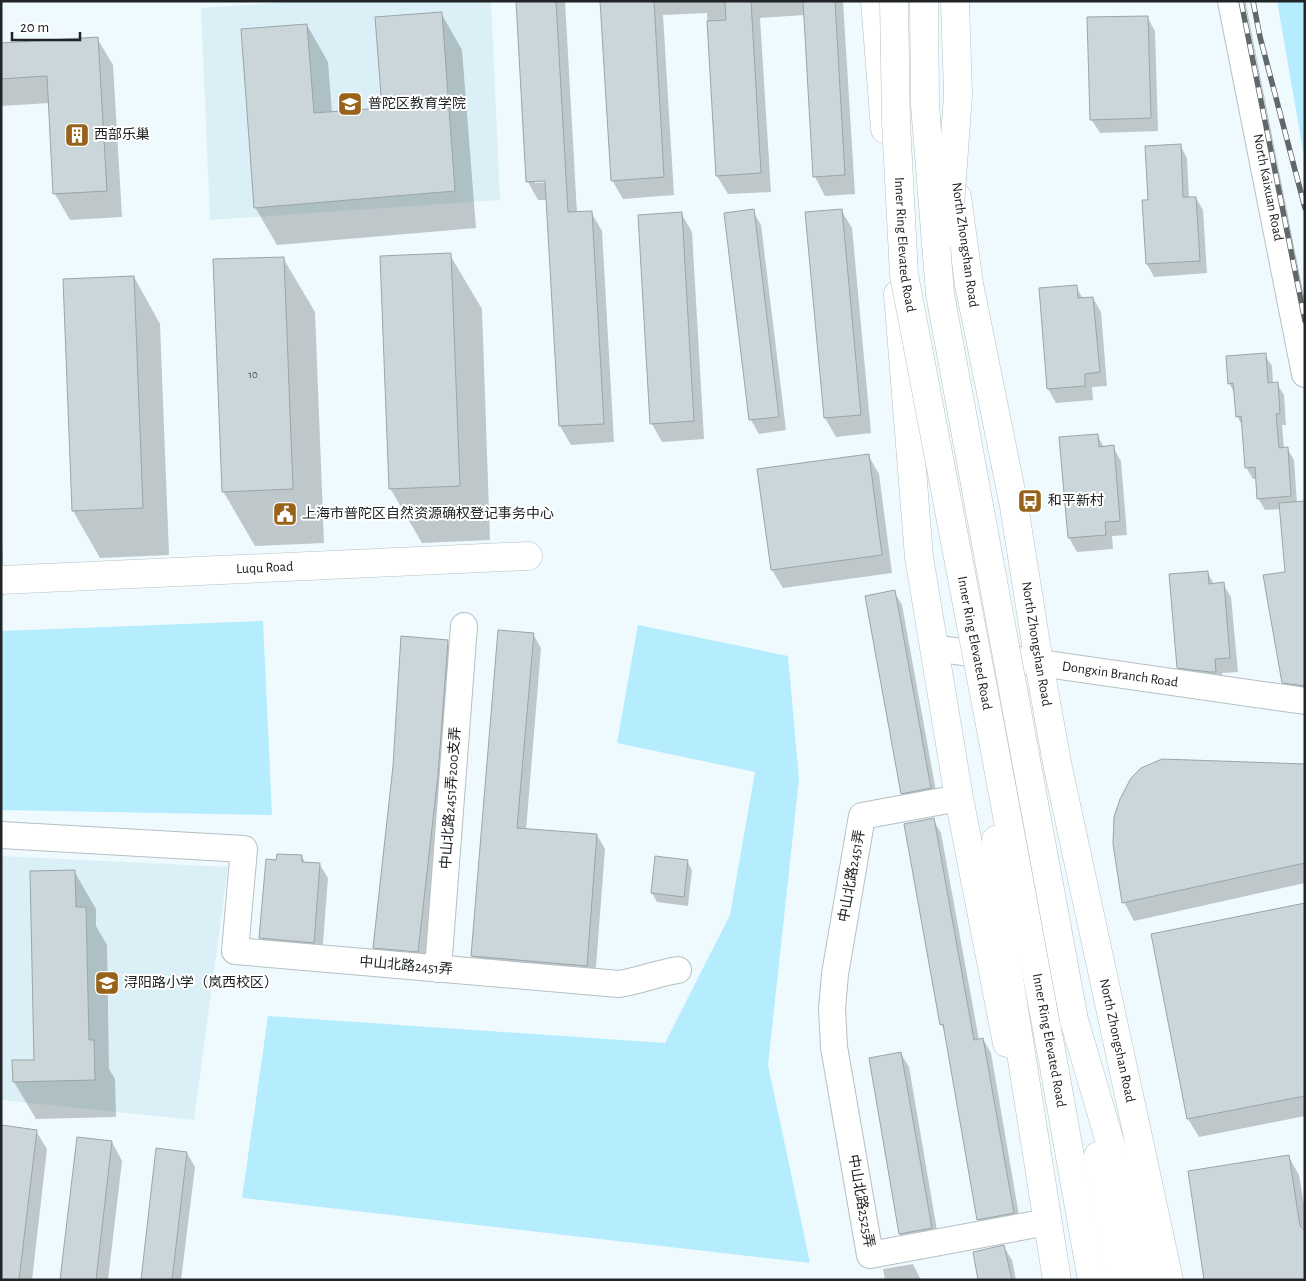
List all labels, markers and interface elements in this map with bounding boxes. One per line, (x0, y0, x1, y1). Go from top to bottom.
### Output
scale bar (12, 10, 80, 42)
text: 20 m (20, 20, 49, 35)
school or university icon: 普陀区教育学院 (337, 91, 363, 117)
place label: 普陀区教育学院 (368, 96, 466, 111)
building icon: 西部乐巢 (64, 122, 90, 148)
place label: 西部乐巢 (94, 127, 150, 142)
street label: North Kaixuan Road (1251, 133, 1285, 242)
street label: Inner Ring Elevated Road (892, 177, 918, 313)
street label: North Zhongshan Road (949, 182, 981, 308)
house number: 10 (248, 369, 258, 380)
bus stop icon: 和平新村 (1017, 488, 1043, 514)
place label: 和平新村 (1048, 492, 1104, 508)
public building icon: 上海市普陀区自然资源确权登记事务中心 (272, 501, 298, 527)
place label: 上海市普陀区自然资源确权登记事务中心 (302, 505, 554, 521)
street label: Luqu Road (236, 560, 294, 576)
street label: Inner Ring Elevated Road (955, 575, 994, 711)
street label: North Zhongshan Road (1019, 580, 1054, 707)
street label: Dongxin Branch Road (1061, 659, 1179, 690)
street label: 中山北路2451弄200支弄 (437, 726, 463, 870)
street label: 中山北路2451弄 (835, 828, 867, 923)
street label: 中山北路2451弄 (359, 953, 453, 977)
school or university icon: 浔阳路小学（岚西校区） (94, 970, 120, 996)
street label: Inner Ring Elevated Road (1030, 972, 1068, 1108)
place label: 浔阳路小学（岚西校区） (124, 974, 278, 990)
street label: North Zhongshan Road (1097, 977, 1137, 1104)
street label: 中山北路2525弄 (846, 1153, 878, 1249)

